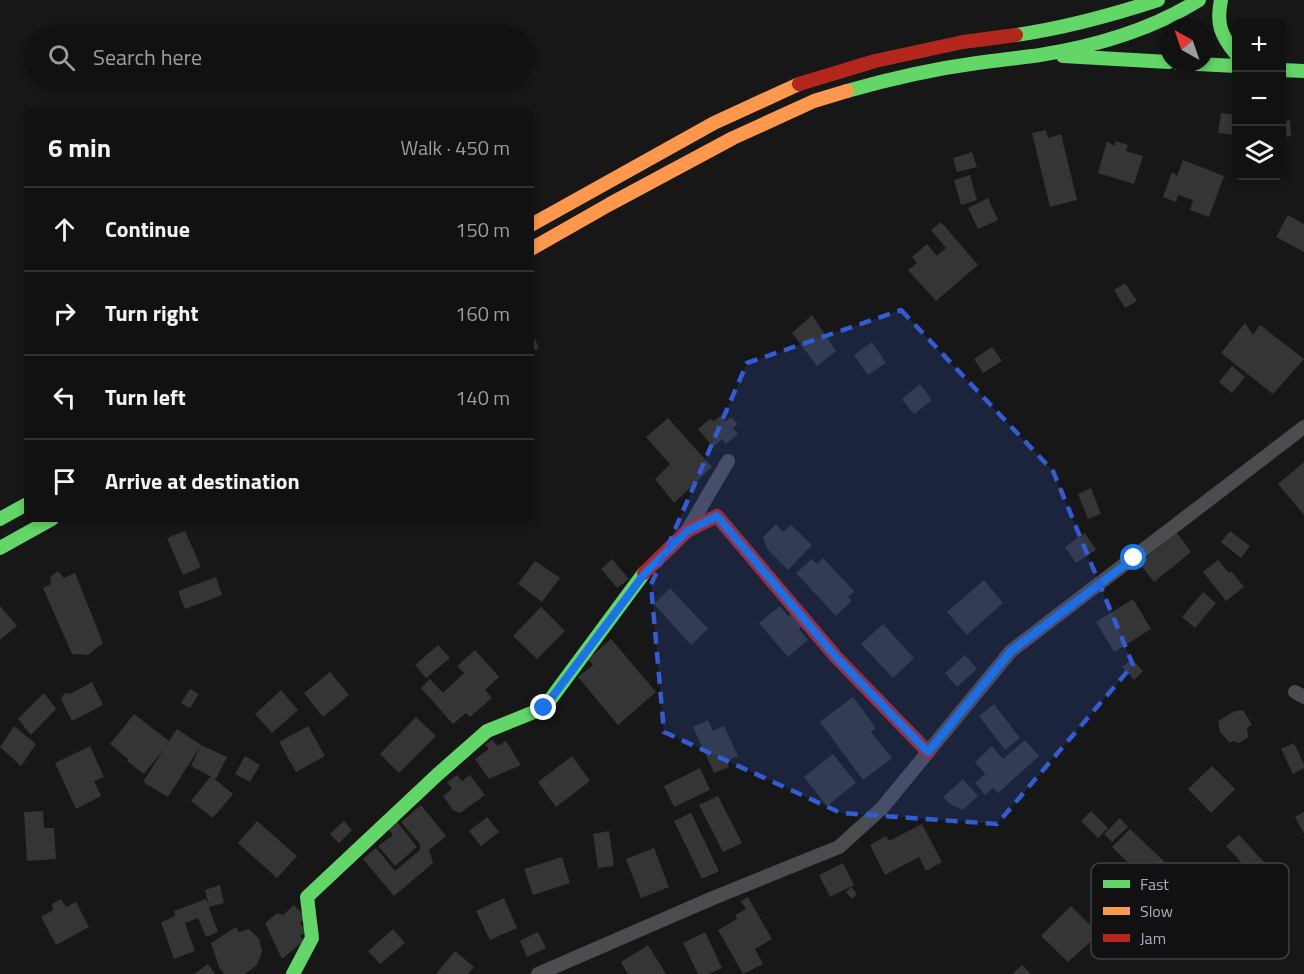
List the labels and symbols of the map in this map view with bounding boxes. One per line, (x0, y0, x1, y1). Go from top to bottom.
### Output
north arrow (1160, 18, 1214, 72)
route start (1120, 544, 1146, 570)
route end (530, 694, 556, 720)
legend (1091, 863, 1289, 959)
text: Fast (1140, 872, 1169, 896)
text: Slow (1140, 899, 1173, 923)
text: Jam (1140, 926, 1166, 950)

